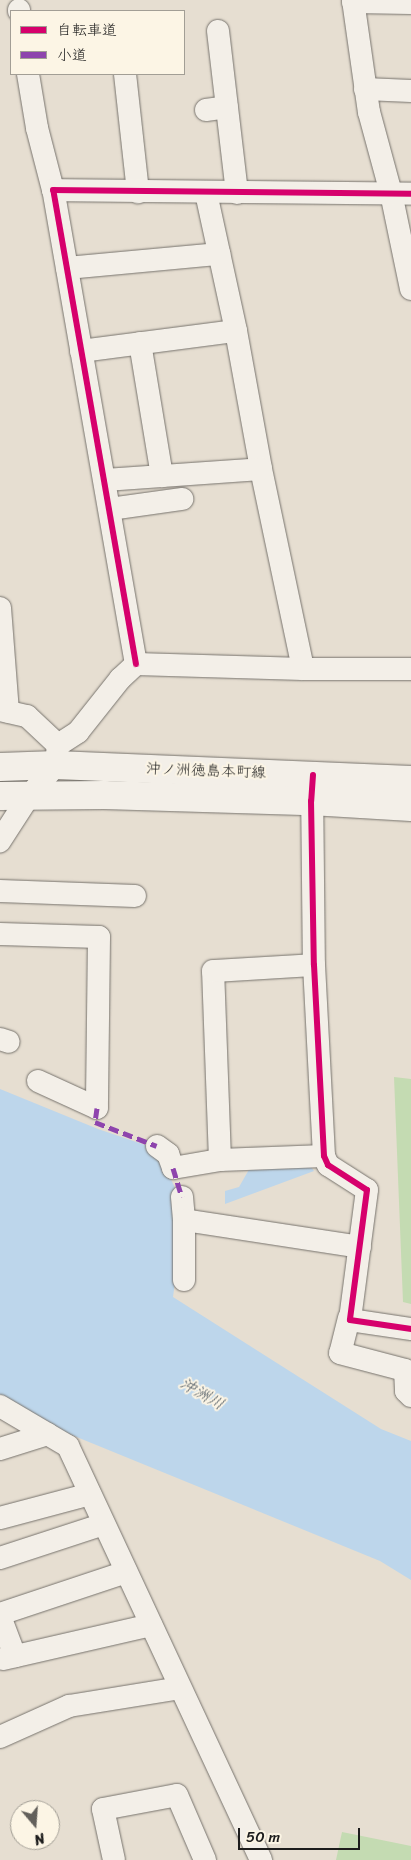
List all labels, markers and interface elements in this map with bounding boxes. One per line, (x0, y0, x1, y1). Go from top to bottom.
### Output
legend (10, 10, 185, 75)
text: 自転車道 (57, 17, 117, 43)
text: 小道 (57, 42, 87, 68)
street label: 沖ノ洲徳島本町線 (146, 760, 266, 782)
water label: 沖洲川 (176, 1374, 228, 1414)
north arrow (10, 1800, 60, 1850)
scale bar (241, 1818, 364, 1850)
text: 50 m (246, 1824, 280, 1850)
text: N (31, 1825, 48, 1852)

